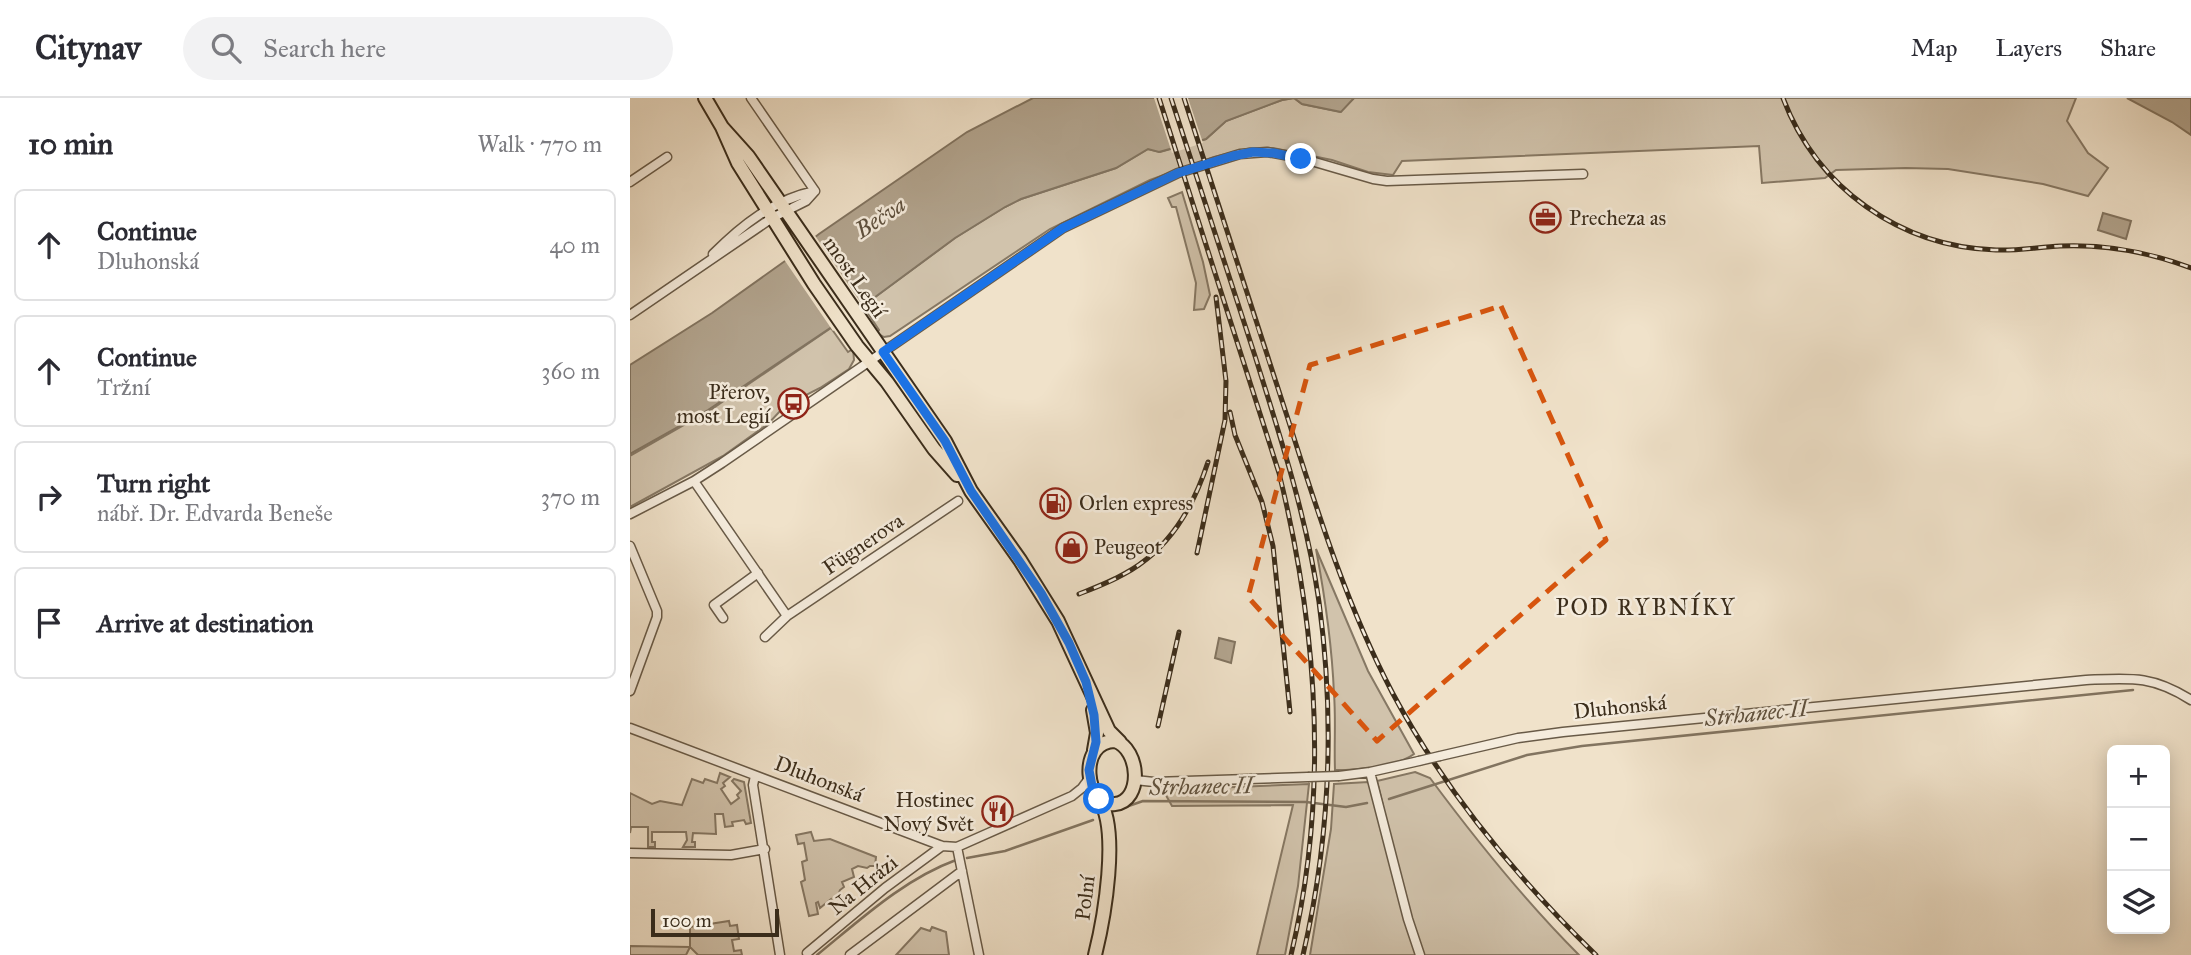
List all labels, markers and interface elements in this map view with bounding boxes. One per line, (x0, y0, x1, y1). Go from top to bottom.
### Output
search box (183, 17, 673, 80)
text: Citynav (35, 28, 141, 68)
icon: search (207, 29, 245, 67)
text: Search here (263, 32, 386, 64)
text: Map (1911, 33, 1958, 63)
text: Layers (1996, 33, 2062, 63)
text: Share (2100, 33, 2156, 63)
text: 10 min (28, 126, 113, 162)
text: Walk · 770 m (478, 130, 602, 158)
route end (1285, 143, 1316, 174)
water label: Bečva (848, 190, 911, 245)
office icon: Precheza as (1529, 201, 1563, 235)
place label: Precheza as (1569, 205, 1666, 231)
text: Continue (97, 215, 197, 247)
icon: ahead (30, 226, 68, 264)
text: 40 m (550, 231, 600, 259)
street label: most Legií (818, 231, 893, 324)
text: Dluhonská (97, 247, 199, 275)
text: Continue (97, 341, 197, 373)
icon: ahead (30, 352, 68, 390)
text: 360 m (541, 357, 600, 385)
text: Tržní (97, 373, 150, 401)
place label: Přerov, most Legií (676, 379, 771, 429)
bus stop icon: Přerov, most Legií (776, 387, 810, 421)
text: Turn right (97, 467, 210, 499)
icon: right (30, 478, 68, 516)
text: 370 m (541, 483, 600, 511)
fuel station icon: Orlen express (1039, 486, 1073, 520)
place label: Orlen express (1079, 490, 1193, 516)
text: nábř. Dr. Edvarda Beneše (97, 499, 333, 527)
street label: Fügnerova (818, 507, 908, 580)
shop icon: Peugeot (1054, 530, 1088, 564)
place label: Peugeot (1094, 534, 1163, 560)
district label: POD RYBNÍKY (1555, 592, 1737, 621)
icon: arrive (30, 604, 68, 642)
text: Arrive at destination (97, 607, 314, 639)
street label: Dluhonská (1572, 689, 1668, 725)
water label: Strhanec II (1702, 693, 1813, 732)
map controls (2107, 745, 2170, 934)
button: + (2107, 745, 2170, 808)
street label: Dluhonská (771, 750, 867, 808)
water label: Strhanec II (1148, 771, 1257, 801)
route start (1083, 783, 1114, 814)
place label: Hostinec Nový Svět (884, 787, 975, 837)
restaurant icon: Hostinec Nový Svět (980, 795, 1014, 829)
button: − (2107, 808, 2170, 871)
street label: Na Hrázi (823, 849, 903, 921)
button: layers (2107, 871, 2170, 934)
street label: Polní (1069, 873, 1101, 922)
scale bar (651, 906, 779, 938)
text: 100 m (662, 909, 712, 932)

